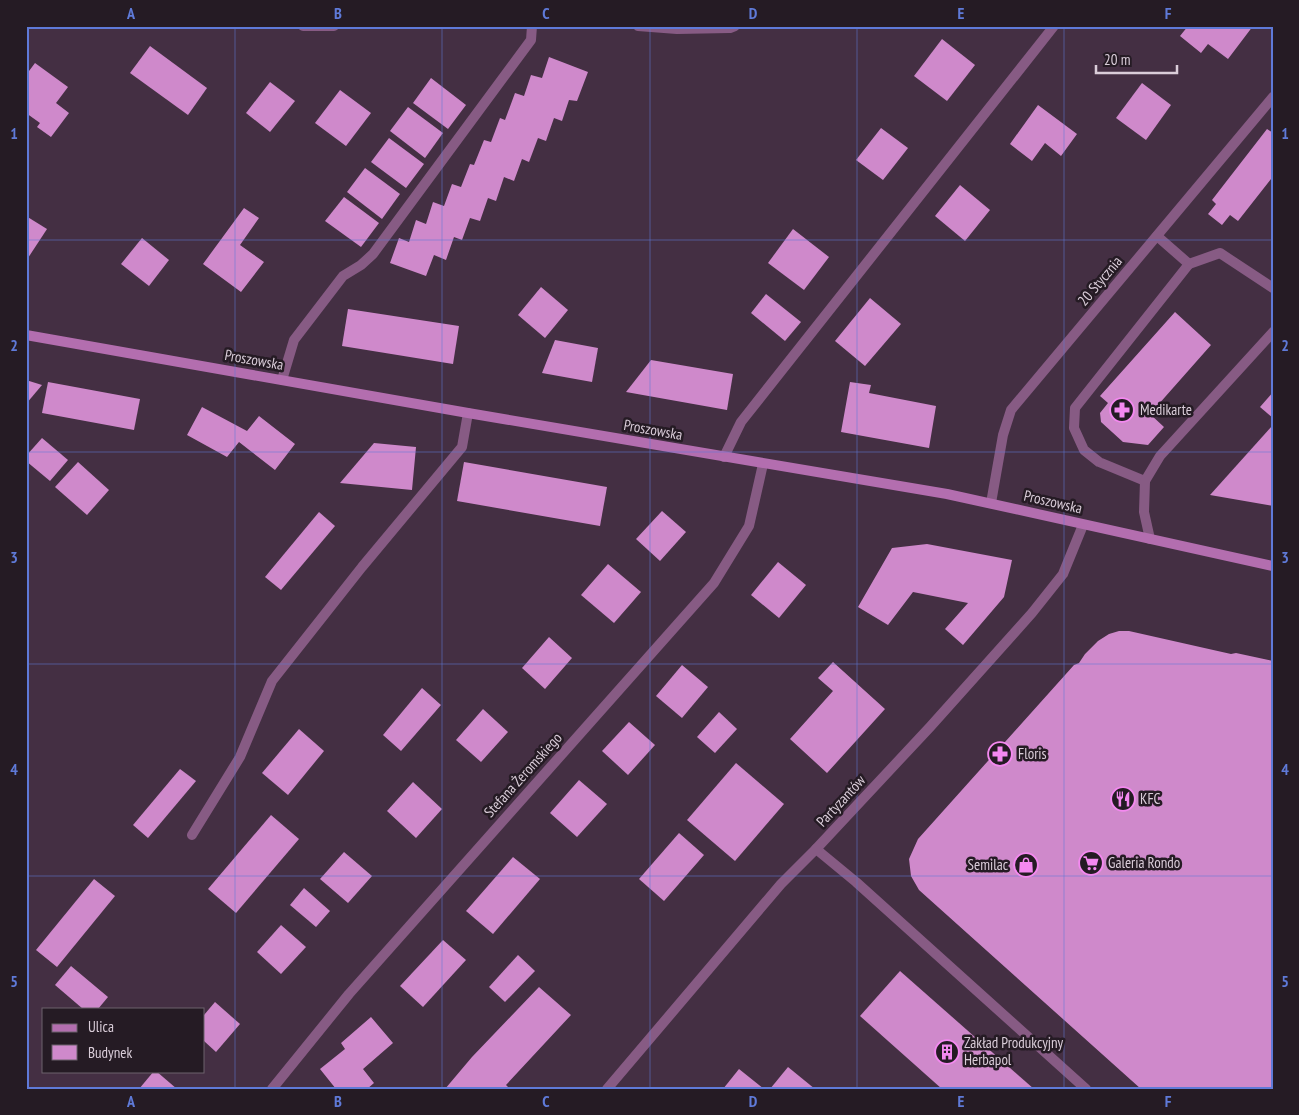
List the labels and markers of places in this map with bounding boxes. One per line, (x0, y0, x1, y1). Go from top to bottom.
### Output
pharmacy icon: Medikarte (1109, 397, 1135, 423)
place label: Medikarte (1140, 400, 1192, 419)
pharmacy icon: Floris (987, 741, 1013, 767)
place label: Floris (1018, 744, 1047, 763)
restaurant icon: KFC (1110, 786, 1136, 812)
place label: KFC (1140, 789, 1161, 808)
supermarket icon: Galeria Rondo (1078, 850, 1104, 876)
shop icon: Semilac (1013, 852, 1039, 878)
place label: Galeria Rondo (1108, 853, 1180, 872)
place label: Semilac (968, 855, 1009, 874)
place label: Zakład Produkcyjny Herbapol (964, 1033, 1064, 1069)
building icon: Zakład Produkcyjny Herbapol (934, 1039, 960, 1065)

